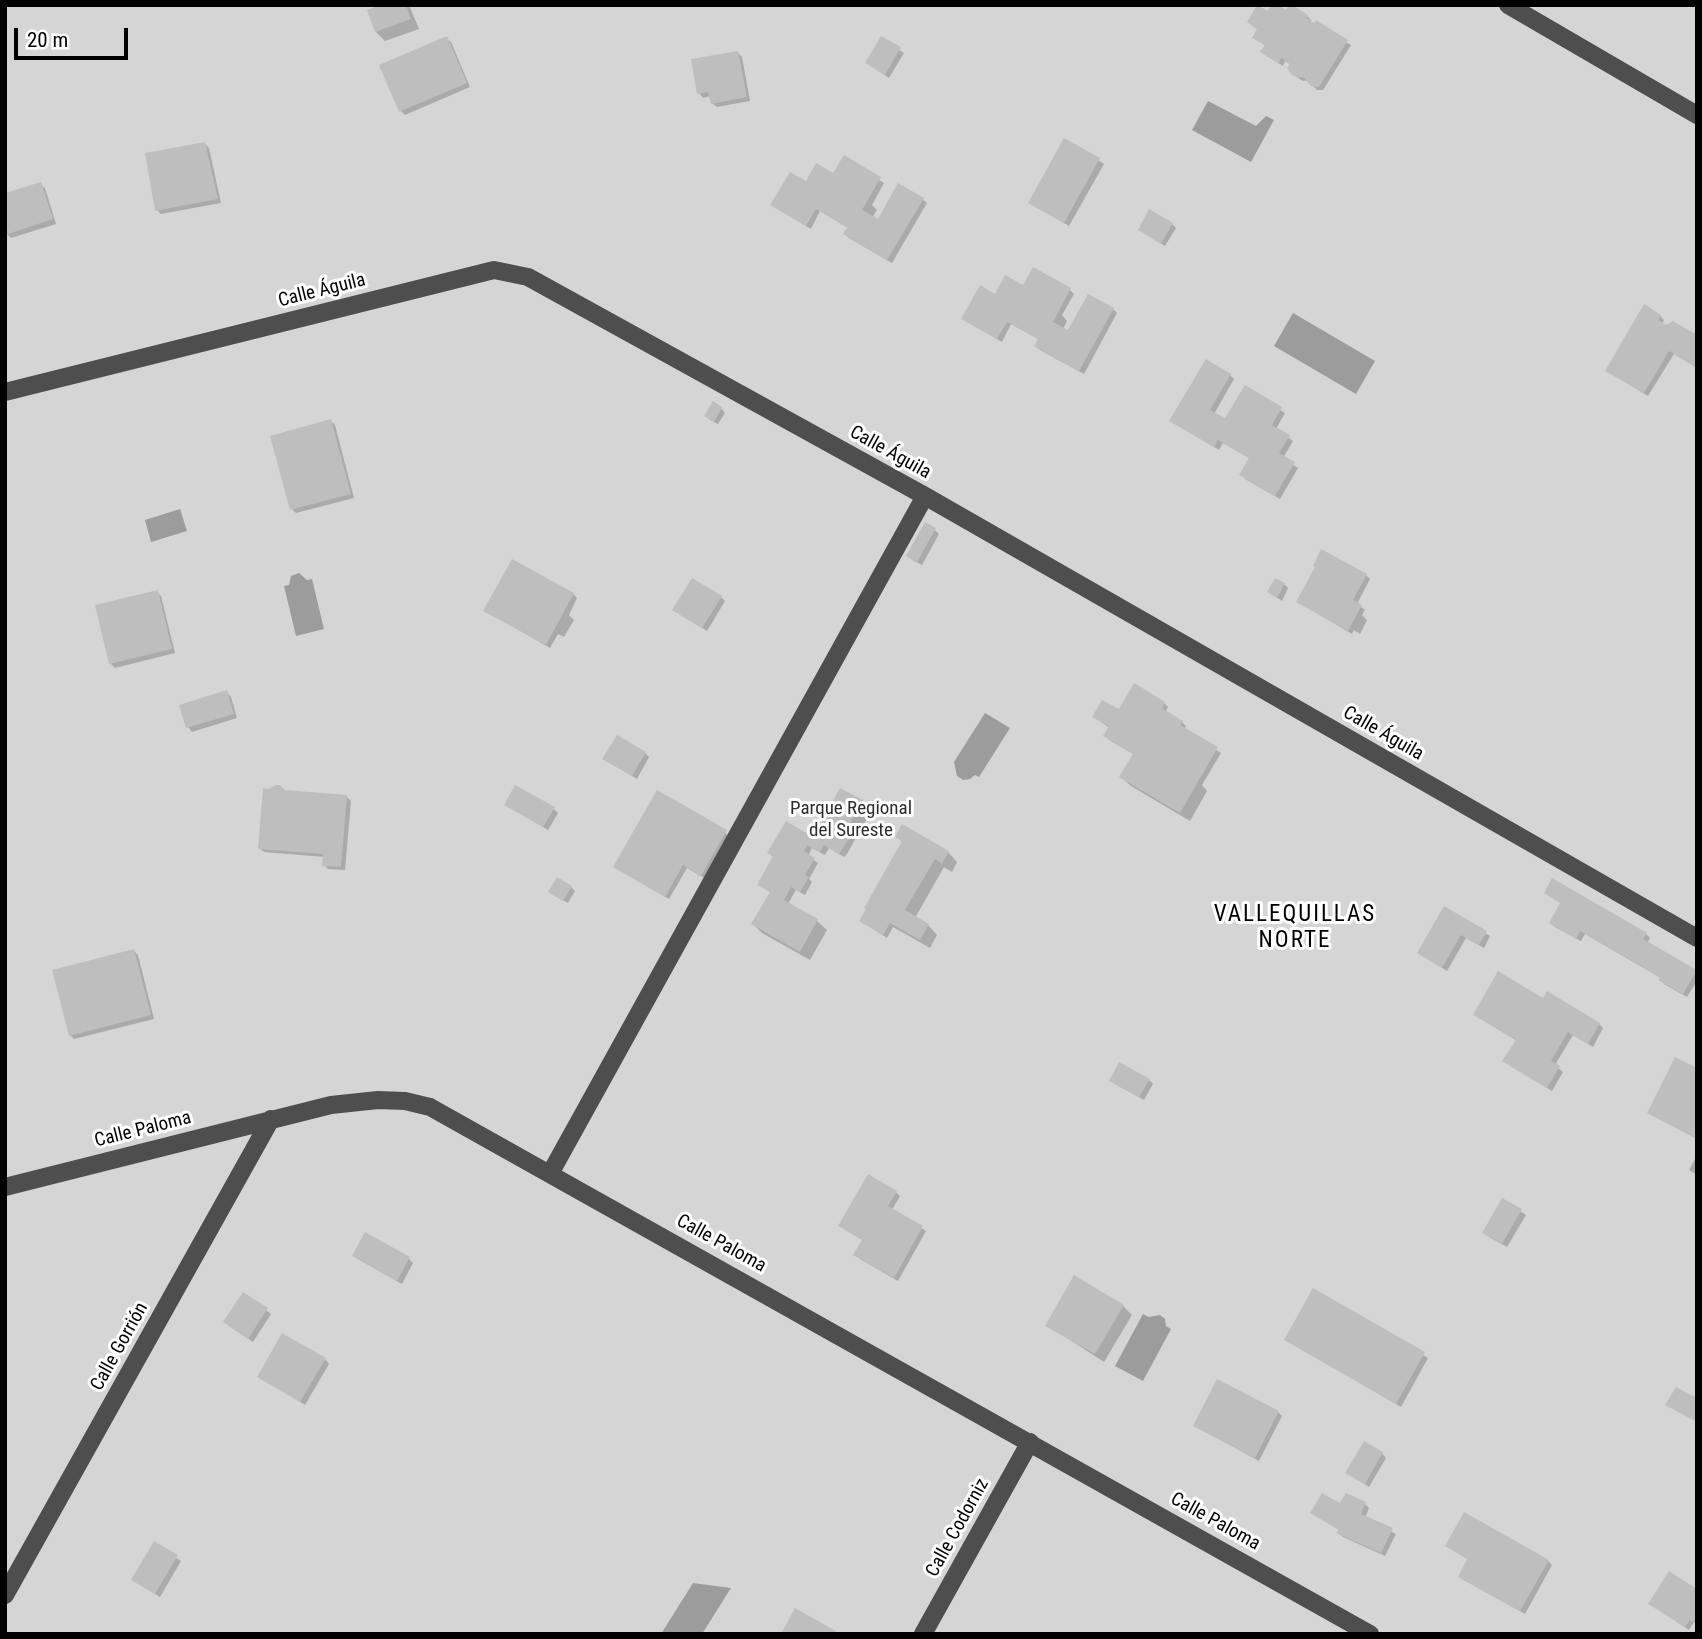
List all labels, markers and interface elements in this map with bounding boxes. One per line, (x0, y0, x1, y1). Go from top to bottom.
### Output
scale bar (18, 14, 131, 58)
text: 20 m (27, 28, 68, 52)
street label: Calle Águila (276, 269, 368, 313)
street label: Calle Águila (845, 421, 935, 485)
street label: Calle Águila (1339, 702, 1427, 766)
park label: Parque Regional del Sureste (790, 798, 912, 842)
district label: VALLEQUILLAS NORTE (1215, 901, 1375, 955)
street label: Calle Paloma (92, 1107, 194, 1153)
street label: Calle Paloma (672, 1210, 770, 1278)
street label: Calle Gorrión (86, 1299, 154, 1395)
street label: Calle Codorniz (922, 1475, 994, 1581)
street label: Calle Paloma (1166, 1488, 1264, 1556)

